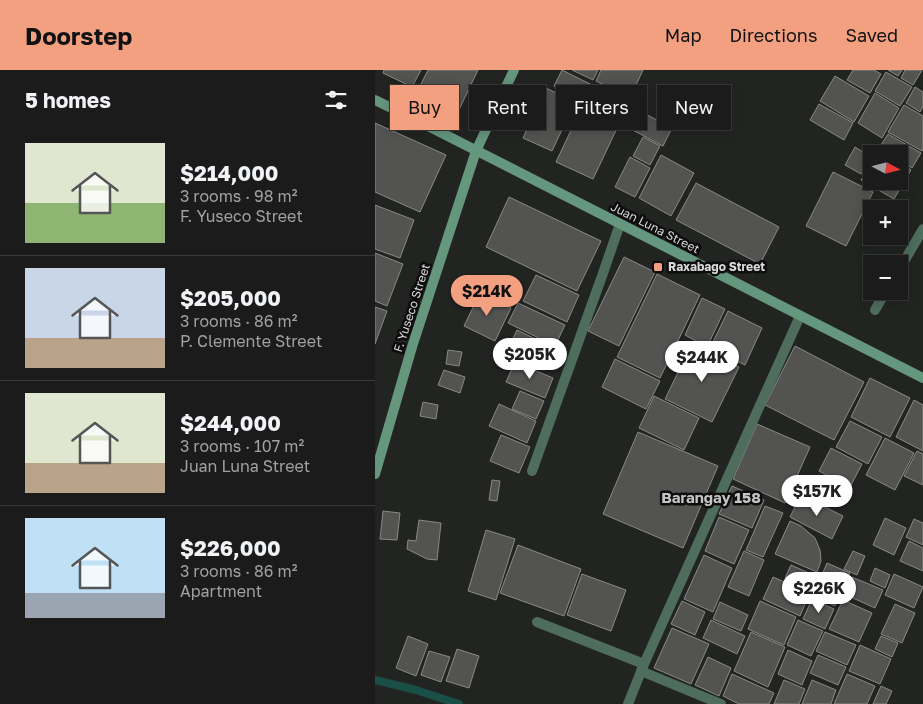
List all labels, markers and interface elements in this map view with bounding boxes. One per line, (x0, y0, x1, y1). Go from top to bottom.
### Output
text: Doorstep (25, 21, 132, 50)
text: Map (665, 24, 701, 46)
text: Directions (729, 24, 817, 46)
text: Saved (845, 24, 898, 46)
chip: Buy (390, 85, 459, 130)
chip: Rent (469, 85, 546, 130)
chip: Filters (556, 85, 647, 130)
chip: New (657, 85, 731, 130)
icon: filters (322, 86, 350, 114)
text: 5 homes (25, 87, 111, 113)
north arrow (863, 145, 907, 190)
map controls (863, 145, 908, 300)
text: $214,000 (180, 160, 279, 186)
icon: home (65, 163, 125, 223)
text: 3 rooms · 98 m² (180, 186, 297, 206)
street label: Juan Luna Street (608, 199, 702, 256)
button: + (863, 200, 908, 245)
text: F. Yuseco Street (180, 206, 303, 226)
button: − (863, 255, 908, 300)
place label: Raxabago Street (668, 259, 765, 274)
marker: Raxabago Street (652, 261, 664, 273)
street label: F. Yuseco Street (390, 262, 433, 354)
pin: $214K (452, 274, 522, 317)
text: $214K (462, 281, 512, 301)
text: $205,000 (180, 285, 281, 311)
icon: home (65, 288, 125, 348)
text: 3 rooms · 86 m² (180, 311, 297, 331)
text: P. Clemente Street (180, 331, 322, 351)
pin: $205K (495, 338, 565, 380)
pin: $244K (667, 340, 737, 383)
text: $205K (504, 344, 556, 364)
text: $244K (676, 347, 728, 367)
text: $244,000 (180, 410, 281, 436)
icon: home (65, 413, 125, 473)
text: 3 rooms · 107 m² (180, 436, 304, 456)
text: Juan Luna Street (180, 456, 310, 476)
pin: $157K (782, 474, 852, 517)
text: $157K (792, 481, 842, 501)
district label: Barangay 158 (661, 488, 761, 506)
text: $226,000 (180, 535, 281, 561)
icon: home (65, 538, 125, 598)
text: 3 rooms · 86 m² (180, 561, 297, 581)
pin: $226K (784, 572, 854, 614)
text: $226K (793, 578, 845, 598)
text: Apartment (180, 581, 262, 601)

